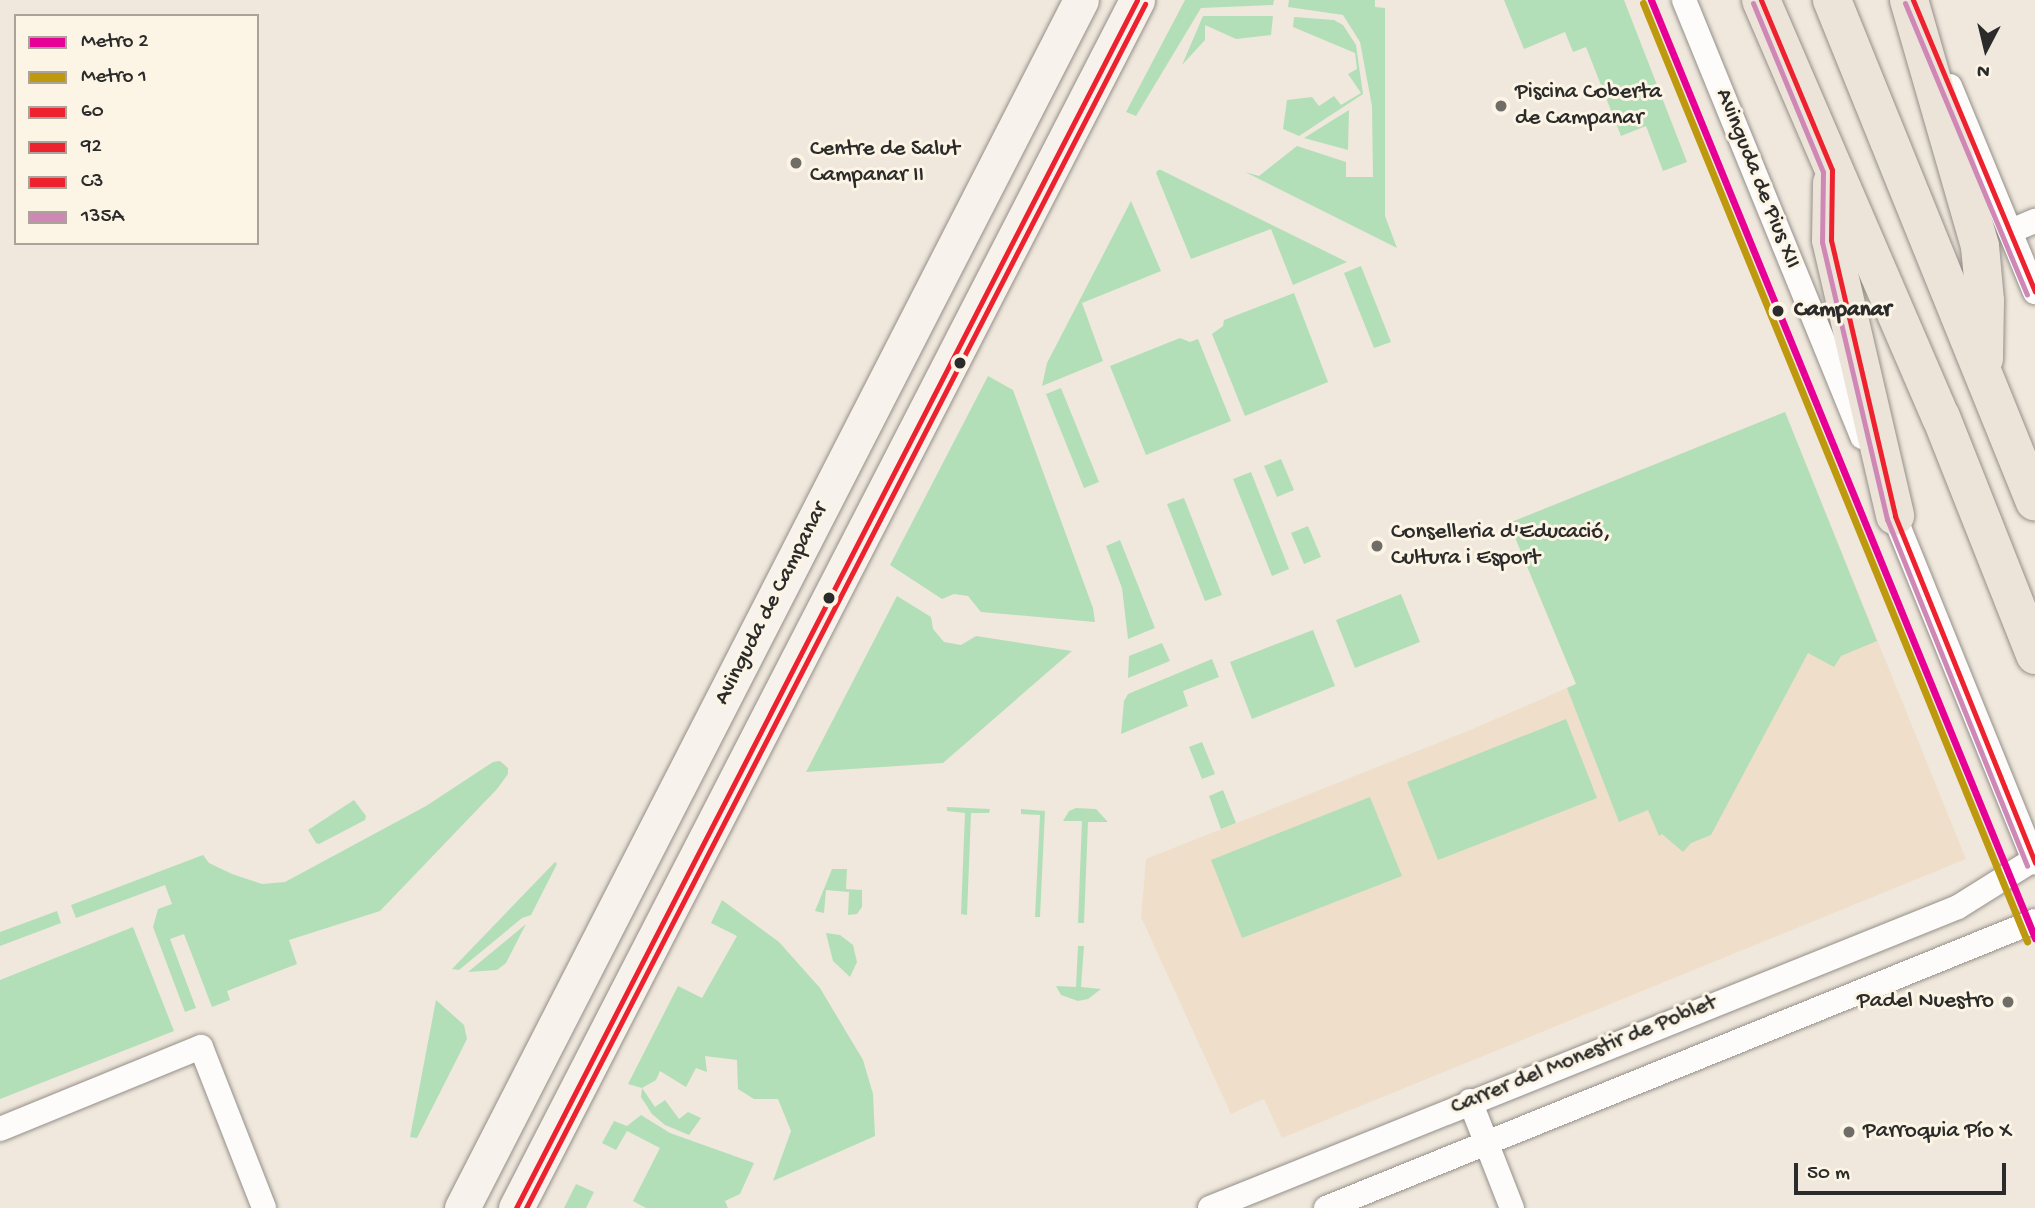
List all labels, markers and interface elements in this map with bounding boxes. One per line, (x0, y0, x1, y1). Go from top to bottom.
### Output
legend (14, 14, 259, 245)
north arrow (1951, 14, 2021, 84)
text: Metro 2 (81, 30, 149, 55)
text: N (1976, 58, 1991, 83)
text: Metro 1 (81, 65, 147, 90)
place label: Piscina Coberta de Campanar (1515, 79, 1662, 133)
street label: Avinguda de Pius XII (1708, 85, 1806, 273)
marker: Piscina Coberta de Campanar (1493, 98, 1509, 114)
text: 60 (81, 100, 104, 125)
text: 92 (81, 135, 102, 160)
place label: Centre de Salut Campanar II (810, 136, 960, 190)
marker: Centre de Salut Campanar II (788, 155, 804, 171)
text: C3 (81, 170, 103, 195)
text: 135A (81, 205, 124, 230)
place label: Campanar (1794, 297, 1891, 325)
marker: Campanar (1768, 301, 1788, 321)
unlabelled marker (953, 356, 967, 370)
street label: Avinguda de Campanar (709, 498, 835, 710)
place label: Conselleria d'Educació, Cultura i Esport (1391, 519, 1610, 573)
marker: Conselleria d'Educació, Cultura i Esport (1369, 538, 1385, 554)
unlabelled marker (822, 591, 836, 605)
place label: Padel Nuestro (1857, 988, 1994, 1016)
street label: Carrer del Monestir de Poblet (1447, 990, 1721, 1122)
marker: Padel Nuestro (2000, 994, 2016, 1010)
place label: Parroquia Pío X (1863, 1118, 2012, 1146)
marker: Parroquia Pío X (1841, 1124, 1857, 1140)
scale bar (1797, 1148, 2009, 1192)
text: 50 m (1807, 1162, 1850, 1187)

